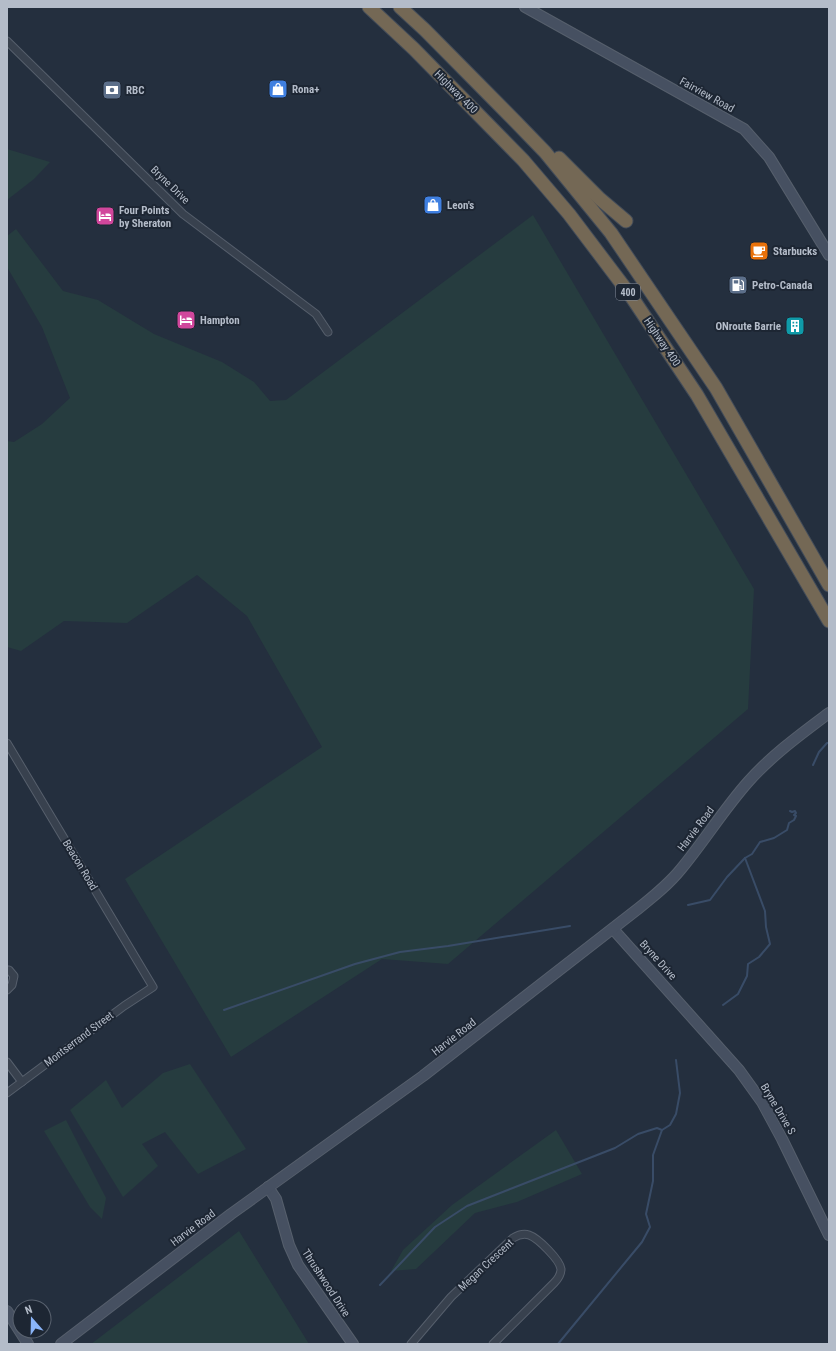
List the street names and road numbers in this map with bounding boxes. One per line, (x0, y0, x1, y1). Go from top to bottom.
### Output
street label: Highway 400 (432, 68, 480, 116)
street label: Fairview Road (677, 75, 737, 115)
street label: Bryne Drive (148, 163, 192, 207)
road number: 400 (616, 284, 640, 300)
street label: Highway 400 (641, 315, 683, 369)
street label: Harvie Road (675, 804, 717, 854)
street label: Beacon Road (60, 837, 100, 893)
street label: Bryne Drive (637, 937, 679, 983)
street label: Montserrand Street (42, 1009, 116, 1069)
street label: Harvie Road (429, 1016, 479, 1058)
street label: Bryne Drive S (758, 1081, 798, 1137)
street label: Harvie Road (168, 1207, 218, 1249)
street label: Megan Crescent (456, 1236, 516, 1294)
street label: Thrushwood Drive (299, 1247, 353, 1319)

